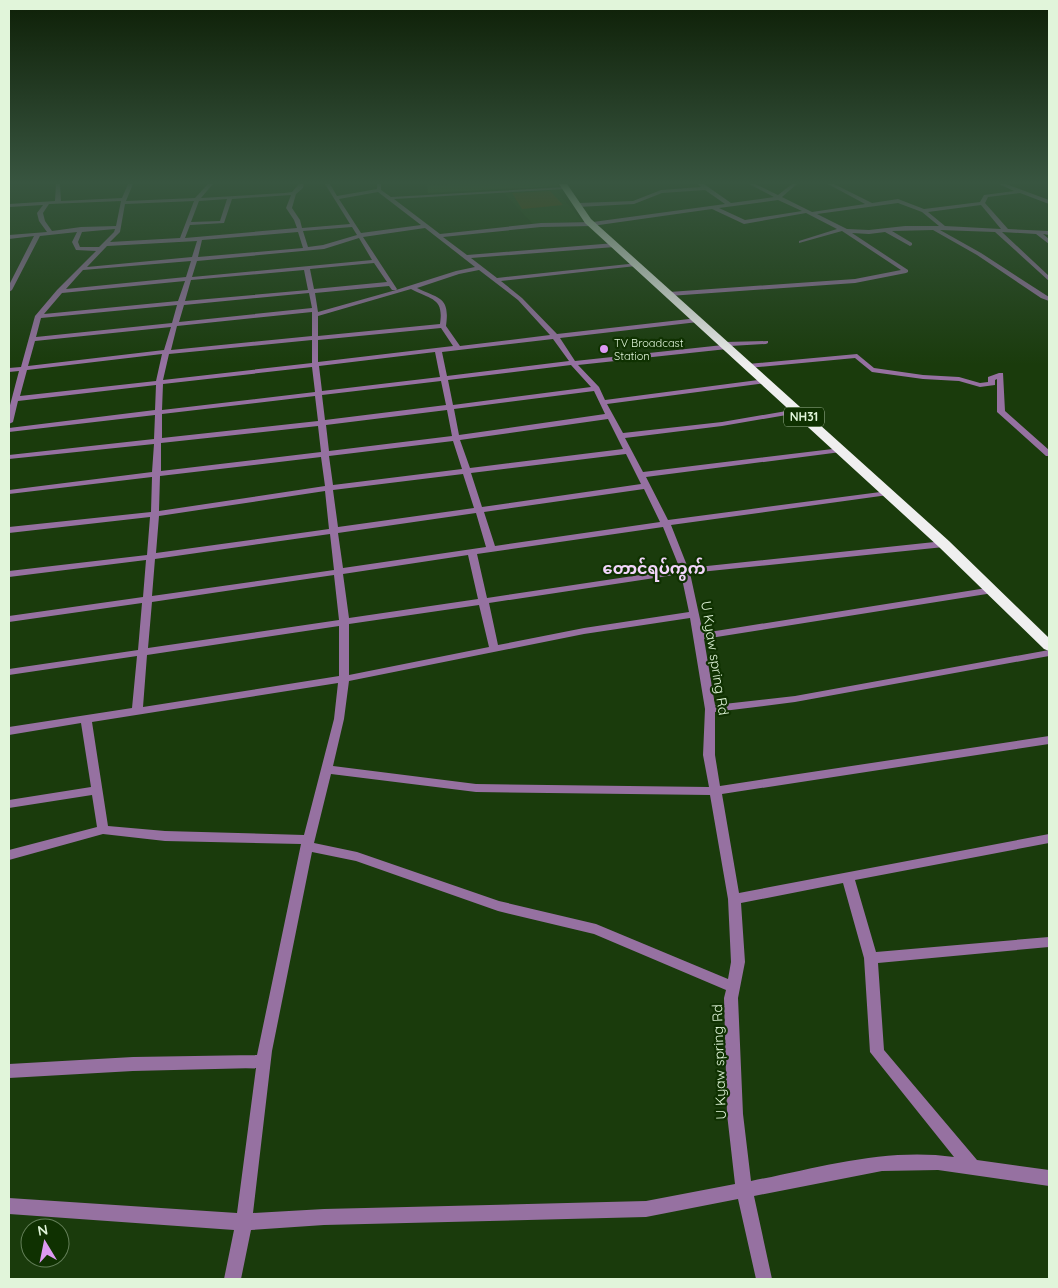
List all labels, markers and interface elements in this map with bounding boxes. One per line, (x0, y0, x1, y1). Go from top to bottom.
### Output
place label: TV Broadcast Station (614, 336, 684, 363)
marker: TV Broadcast Station (598, 343, 610, 355)
road number: NH31 (784, 408, 824, 427)
district label: တောင်ရပ်ကွက် (603, 557, 706, 582)
street label: U Kyaw spring Rd (697, 600, 733, 716)
street label: U Kyaw spring Rd (708, 1004, 730, 1120)
north arrow (20, 1218, 70, 1268)
text: N (36, 1220, 49, 1240)

